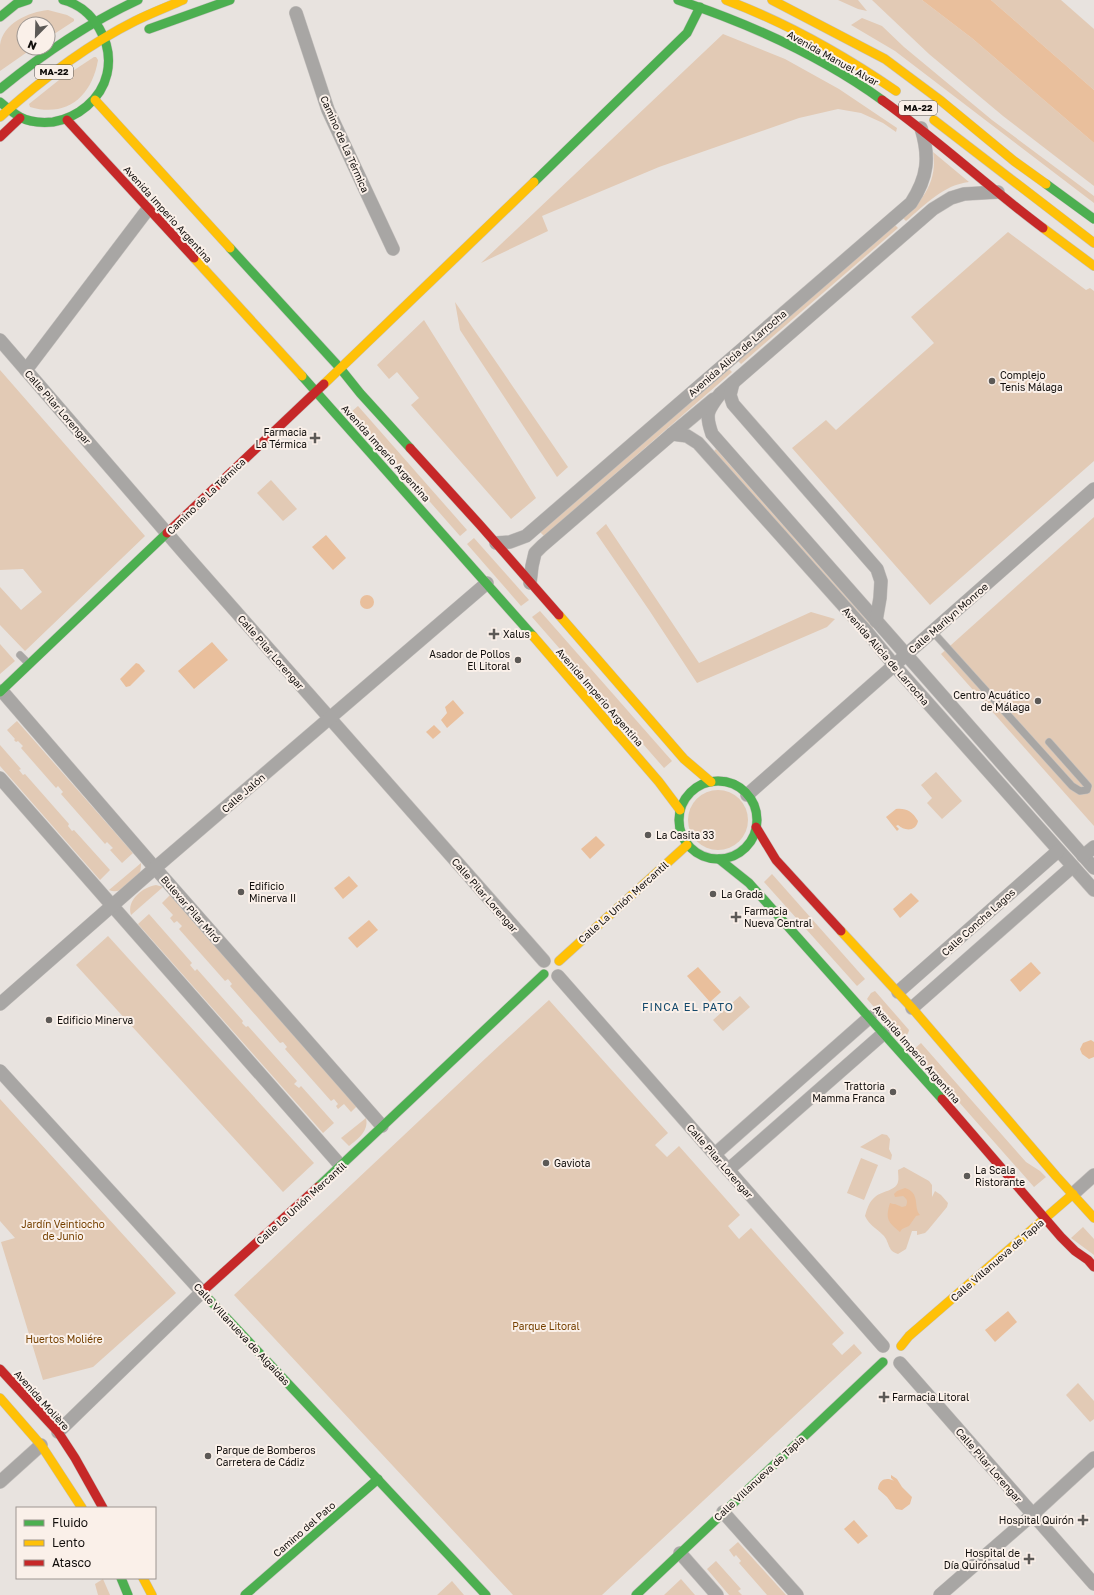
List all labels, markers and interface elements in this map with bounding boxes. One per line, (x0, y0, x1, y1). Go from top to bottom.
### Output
north arrow (16, 16, 56, 56)
street label: Avenida Manuel Alvar (785, 28, 881, 88)
text: N (26, 38, 38, 53)
road number: MA-22 (35, 65, 73, 79)
street label: Camino de La Térmica (318, 94, 372, 194)
road number: MA-22 (899, 101, 937, 115)
street label: Avenida Imperio Argentina (121, 163, 215, 265)
street label: Avenida Alicia de Larrocha (686, 307, 788, 399)
street label: Calle Pilar Lorengar (22, 367, 94, 447)
place label: Complejo Tenis Málaga (1000, 369, 1063, 393)
marker: Complejo Tenis Málaga (987, 376, 997, 386)
street label: Avenida Imperio Argentina (339, 402, 433, 504)
place label: Farmacia La Térmica (255, 426, 307, 450)
marker: Farmacia La Térmica (310, 433, 320, 443)
street label: Camino de La Térmica (164, 455, 248, 537)
street label: Calle Marilyn Monroe (906, 580, 990, 656)
street label: Avenida Alicia de Larrocha (840, 605, 932, 707)
street label: Calle Pilar Lorengar (235, 612, 307, 692)
marker: Xalus (488, 628, 500, 640)
place label: Xalus (503, 628, 530, 640)
street label: Avenida Imperio Argentina (554, 645, 646, 749)
place label: Asador de Pollos El Litoral (429, 648, 510, 672)
marker: Asador de Pollos El Litoral (513, 655, 523, 665)
place label: Centro Acuático de Málaga (953, 689, 1030, 713)
marker: Centro Acuático de Málaga (1033, 696, 1043, 706)
street label: Calle Jalón (219, 771, 267, 815)
place label: La Casita 33 (656, 829, 714, 841)
marker: La Casita 33 (643, 830, 653, 840)
street label: Calle Pilar Lorengar (449, 855, 521, 935)
street label: Calle La Unión Mercantil (576, 858, 670, 946)
street label: Bulevar Pilar Miró (159, 873, 223, 945)
place label: Edificio Minerva II (249, 880, 296, 904)
street label: Calle Concha Lagos (939, 886, 1017, 958)
marker: Edificio Minerva II (236, 887, 246, 897)
place label: La Grada (721, 888, 763, 900)
marker: La Grada (708, 889, 718, 899)
place label: Farmacia Nueva Central (744, 905, 812, 929)
marker: Farmacia Nueva Central (731, 912, 741, 922)
district label: FINCA EL PATO (642, 1000, 734, 1013)
street label: Avenida Imperio Argentina (871, 1002, 963, 1106)
place label: Edificio Minerva (57, 1014, 133, 1026)
marker: Edificio Minerva (44, 1015, 54, 1025)
place label: Trattoria Mamma Franca (812, 1080, 885, 1104)
marker: Trattoria Mamma Franca (888, 1087, 898, 1097)
street label: Calle Pilar Lorengar (684, 1121, 756, 1201)
place label: Gaviota (554, 1157, 590, 1169)
marker: Gaviota (541, 1158, 551, 1168)
street label: Calle La Unión Mercantil (254, 1159, 348, 1247)
place label: La Scala Ristorante (975, 1164, 1025, 1188)
marker: La Scala Ristorante (962, 1171, 972, 1181)
street label: Calle Villanueva de Tapia (948, 1216, 1046, 1304)
park label: Jardín Veintiocho de Junio (21, 1218, 105, 1242)
street label: Calle Villanueva de Algaidas (191, 1280, 293, 1388)
park label: Parque Litoral (512, 1320, 580, 1332)
park label: Huertos Moliére (25, 1333, 103, 1345)
street label: Avenida Molière (12, 1368, 72, 1433)
place label: Farmacia Litoral (892, 1391, 969, 1403)
marker: Farmacia Litoral (879, 1392, 889, 1402)
street label: Calle Pilar Lorengar (953, 1425, 1025, 1505)
street label: Calle Villanueva de Tapia (711, 1433, 807, 1523)
place label: Parque de Bomberos Carretera de Cádiz (216, 1444, 315, 1468)
marker: Parque de Bomberos Carretera de Cádiz (203, 1451, 213, 1461)
street label: Camino del Pato (271, 1499, 337, 1559)
legend (16, 1507, 156, 1579)
place label: Hospital Quirón (999, 1514, 1074, 1526)
marker: Hospital Quirón (1077, 1514, 1089, 1526)
text: Fluido (52, 1515, 88, 1530)
text: Lento (52, 1535, 85, 1550)
place label: Hospital de Día Quirónsalud (944, 1547, 1020, 1571)
marker: Hospital de Día Quirónsalud (1023, 1553, 1035, 1565)
text: Atasco (52, 1555, 91, 1570)

